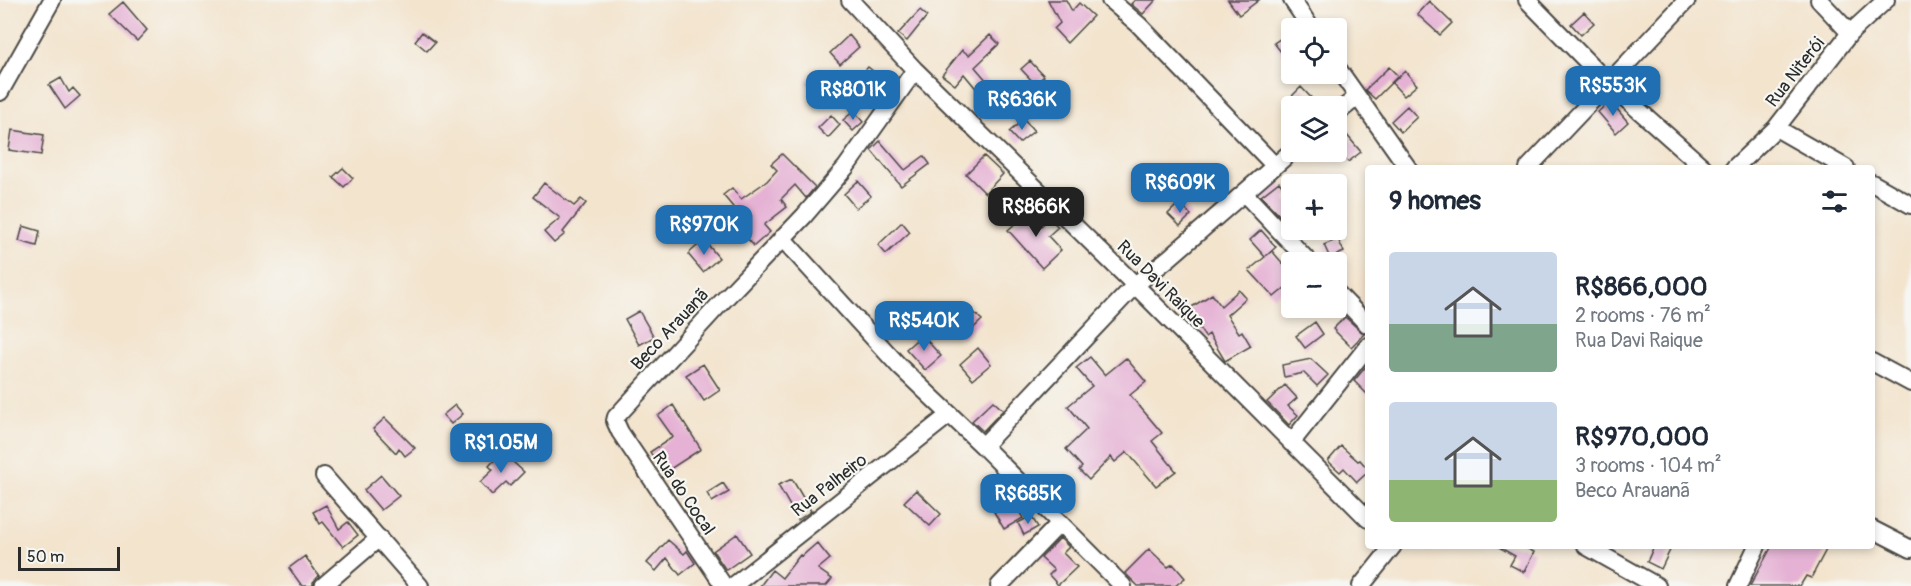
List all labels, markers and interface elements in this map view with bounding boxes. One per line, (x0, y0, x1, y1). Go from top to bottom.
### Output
map controls (1281, 18, 1347, 318)
button: locate (1281, 18, 1347, 84)
street label: Rua Niterói (1761, 33, 1830, 112)
pin: R$553K (1564, 66, 1662, 117)
pin: R$801K (804, 70, 902, 121)
text: R$553K (1579, 73, 1647, 98)
text: R$801K (820, 77, 886, 102)
pin: R$636K (973, 80, 1071, 131)
text: R$636K (988, 87, 1056, 112)
button: layers (1281, 96, 1347, 162)
pin: R$609K (1131, 163, 1229, 214)
text: R$609K (1145, 170, 1215, 195)
button: + (1281, 174, 1347, 240)
text: 9 homes (1389, 185, 1481, 217)
icon: filters (1818, 185, 1851, 218)
pin: R$866K (987, 187, 1085, 238)
text: R$866K (1002, 194, 1070, 219)
pin: R$970K (655, 205, 753, 256)
text: R$970K (669, 212, 739, 237)
street label: Rua Davi Raique (1112, 236, 1210, 333)
button: − (1281, 252, 1347, 318)
text: R$866,000 (1575, 271, 1707, 303)
icon: home (1437, 276, 1509, 348)
street label: Beco Arauanã (626, 283, 714, 375)
pin: R$540K (875, 301, 973, 352)
text: 2 rooms · 76 m² (1575, 303, 1711, 328)
text: R$540K (889, 308, 959, 333)
text: Rua Davi Raique (1575, 328, 1703, 353)
text: R$970,000 (1575, 421, 1709, 453)
pin: R$1.05M (446, 423, 556, 474)
icon: home (1437, 426, 1509, 498)
text: R$1.05M (464, 430, 538, 455)
street label: Rua do Cocal (647, 447, 720, 540)
street label: Rua Palheiro (787, 448, 872, 522)
text: 3 rooms · 104 m² (1575, 453, 1722, 478)
pin: R$685K (979, 474, 1077, 525)
text: Beco Arauanã (1575, 478, 1691, 503)
text: R$685K (994, 481, 1062, 506)
scale bar (18, 544, 120, 572)
text: 50 m (27, 547, 64, 567)

